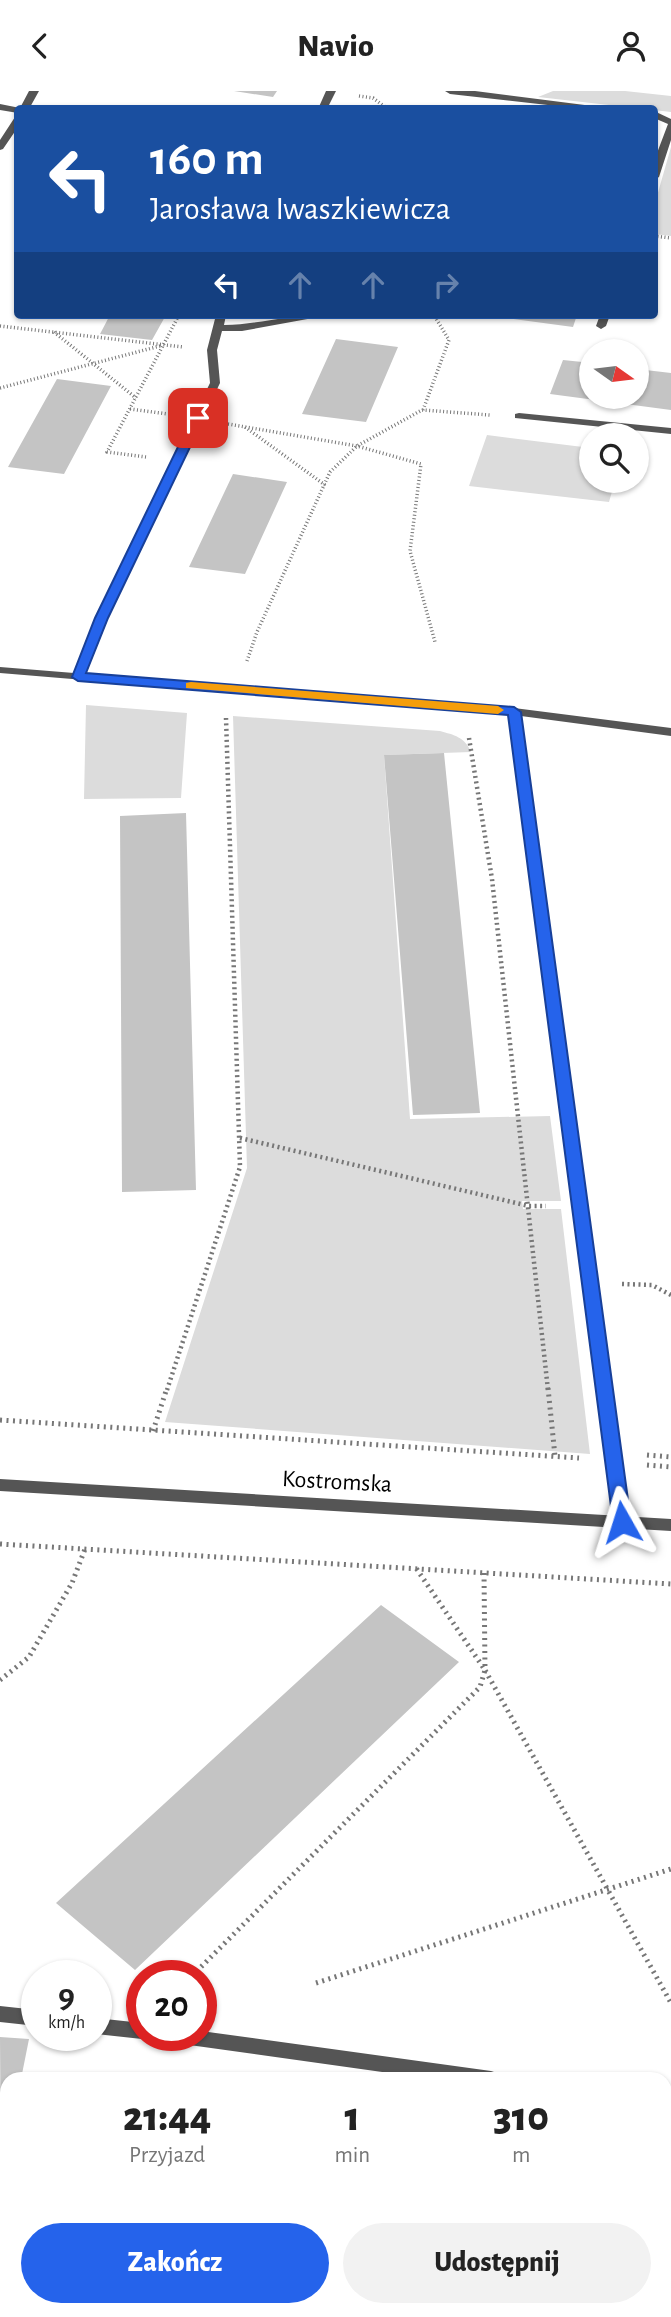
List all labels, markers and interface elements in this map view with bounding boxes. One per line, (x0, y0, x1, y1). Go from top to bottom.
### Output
icon: back (21, 27, 59, 65)
icon: person (612, 27, 650, 65)
text: Navio (297, 30, 374, 62)
icon: left (35, 133, 126, 224)
text: 160 m (150, 135, 264, 184)
text: Jarosława Iwaszkiewicza (150, 193, 451, 225)
icon: left (208, 266, 246, 304)
icon: ahead (281, 266, 319, 304)
icon: ahead (354, 266, 392, 304)
icon: right (427, 266, 465, 304)
north arrow (579, 339, 649, 409)
map controls (579, 339, 649, 493)
pin (168, 388, 228, 448)
icon: arrive (179, 399, 217, 437)
button: search (579, 423, 649, 493)
street label: Kostromska (282, 1467, 392, 1497)
position arrow (585, 1485, 659, 1559)
speed limit sign: 20 (126, 1960, 217, 2051)
text: 9 (58, 1979, 75, 2014)
text: km/h (48, 2014, 85, 2032)
text: 21:44 (123, 2096, 211, 2138)
text: 1 (345, 2096, 360, 2138)
text: 310 (493, 2096, 549, 2138)
text: Przyjazd (129, 2144, 205, 2167)
text: min (334, 2144, 370, 2167)
text: m (512, 2144, 530, 2167)
button: Zakończ (21, 2223, 329, 2303)
button: Udostępnij (343, 2223, 651, 2303)

